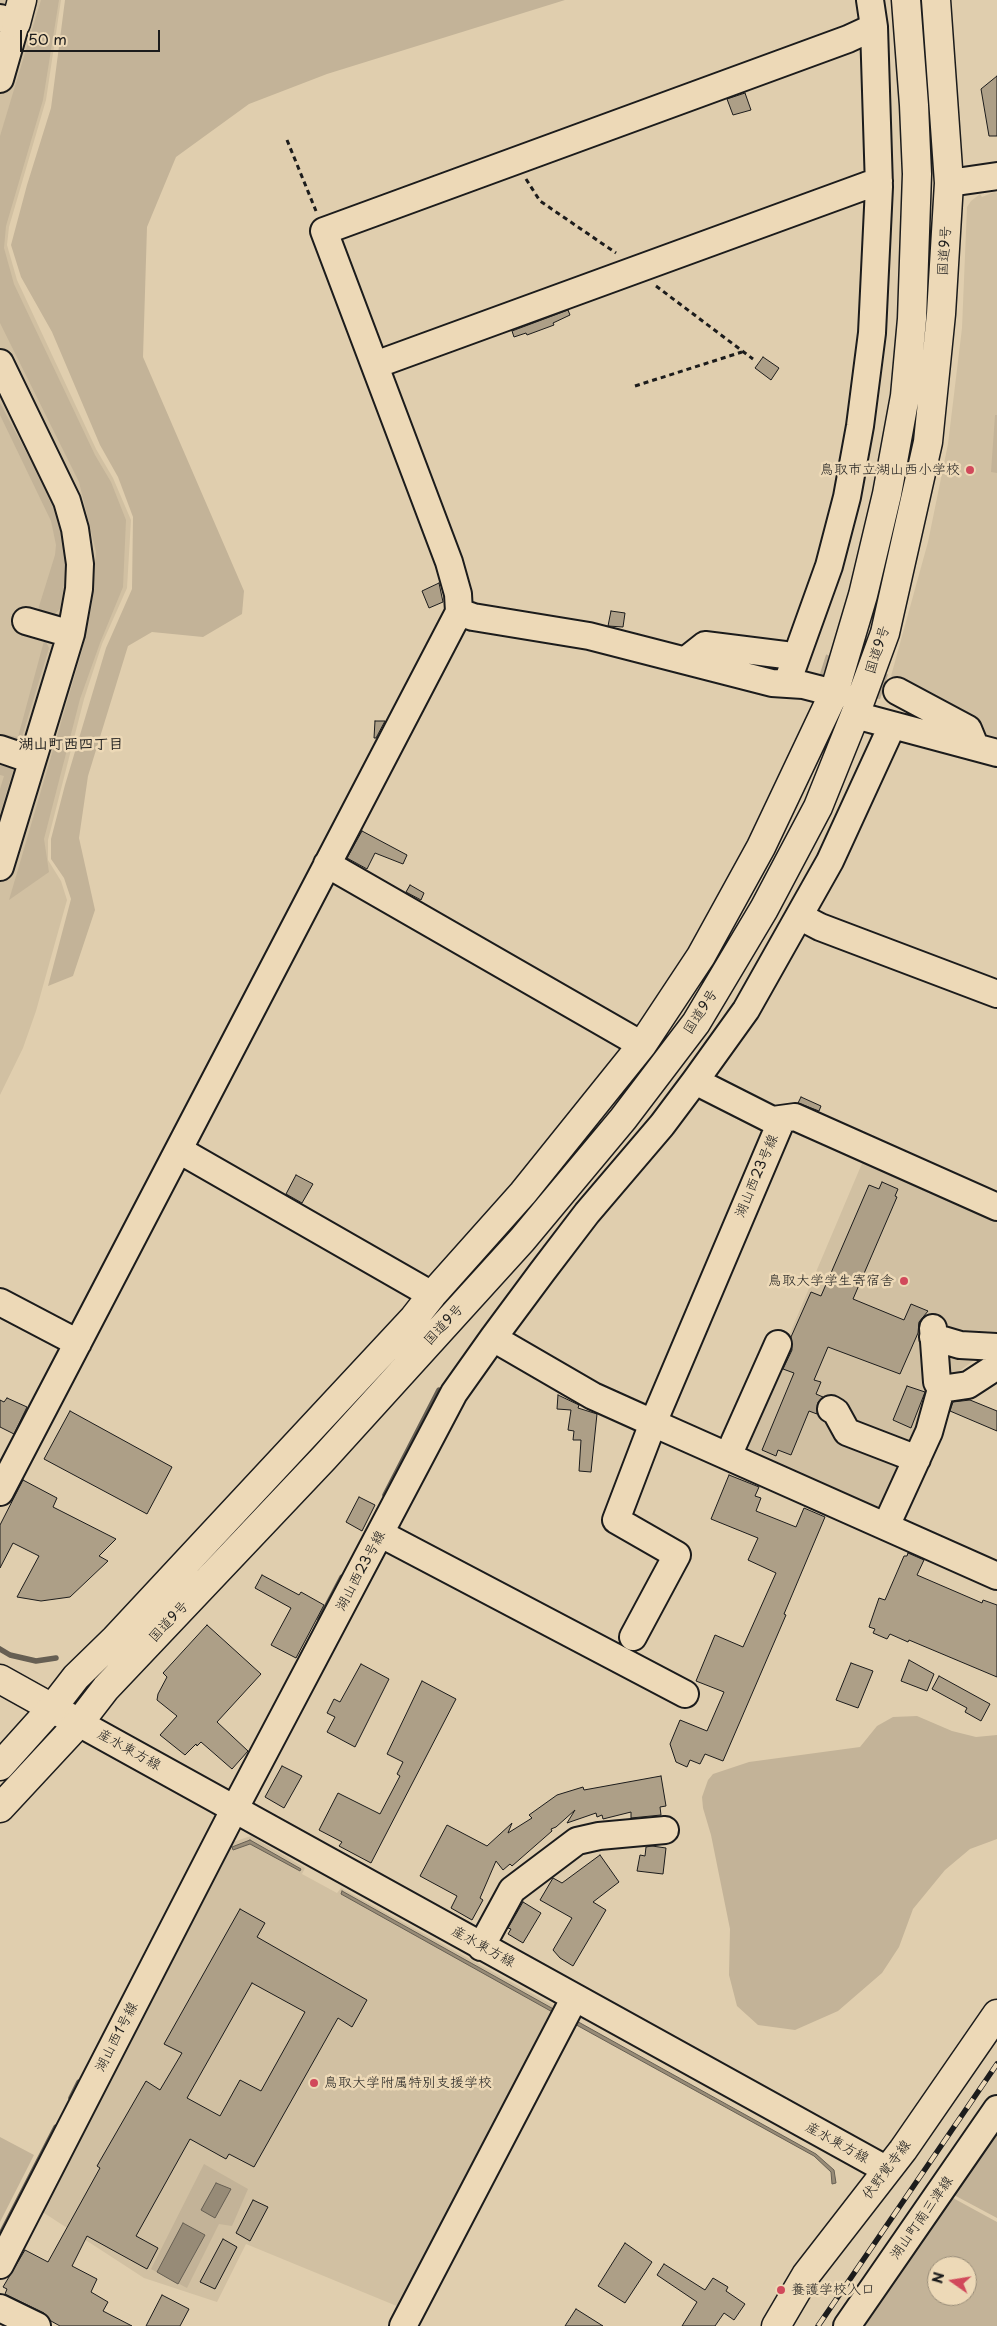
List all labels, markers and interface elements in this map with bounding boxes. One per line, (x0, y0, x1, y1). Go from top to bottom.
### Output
scale bar (22, 20, 162, 52)
text: 50 m (28, 27, 67, 50)
street label: 国道9号 (935, 225, 955, 277)
place label: 鳥取市立湖山西小学校 (820, 462, 960, 478)
marker: 鳥取市立湖山西小学校 (964, 464, 976, 476)
street label: 国道9号 (862, 624, 894, 676)
district label: 湖山町西四丁目 (19, 736, 123, 754)
street label: 国道9号 (680, 986, 722, 1038)
street label: 湖山西23号線 (732, 1132, 782, 1220)
place label: 鳥取大学学生寄宿舎 (768, 1273, 894, 1289)
marker: 鳥取大学学生寄宿舎 (898, 1275, 910, 1287)
street label: 国道9号 (421, 1301, 467, 1349)
street label: 湖山西23号線 (333, 1528, 389, 1614)
street label: 国道9号 (146, 1598, 192, 1646)
street label: 産水東方線 (94, 1726, 164, 1774)
street label: 産水東方線 (448, 1923, 518, 1971)
street label: 湖山西1号線 (92, 1999, 142, 2075)
place label: 鳥取大学附属特別支援学校 (324, 2075, 492, 2091)
marker: 鳥取大学附属特別支援学校 (308, 2077, 320, 2089)
street label: 産水東方線 (802, 2119, 872, 2167)
street label: 伏野覚寺線 (859, 2137, 915, 2203)
street label: 湖山町南三津線 (887, 2173, 957, 2263)
north arrow (927, 2256, 977, 2306)
text: N (926, 2270, 949, 2286)
place label: 養護学校入口 (791, 2282, 875, 2298)
marker: 養護学校入口 (775, 2284, 787, 2296)

